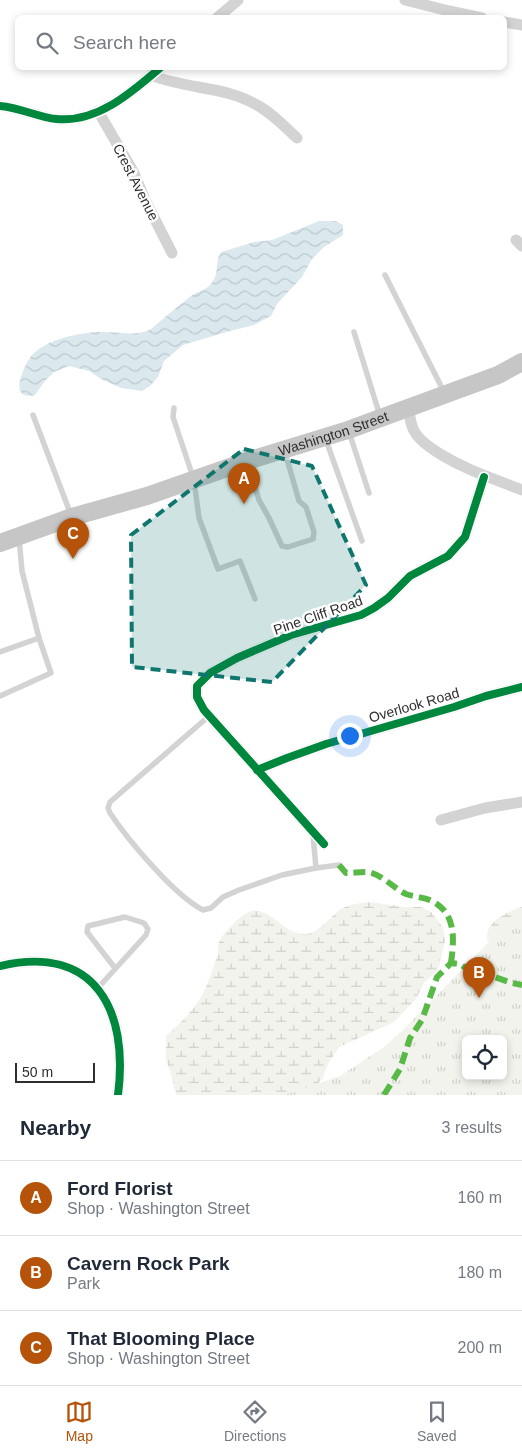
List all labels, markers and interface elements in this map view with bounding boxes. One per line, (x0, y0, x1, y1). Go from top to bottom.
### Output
search box (15, 15, 507, 70)
icon: search (33, 29, 61, 57)
text: Search here (73, 32, 177, 53)
street label: Crest Avenue (110, 141, 162, 223)
street label: Washington Street (276, 408, 391, 459)
pin: A (228, 463, 260, 504)
pin: C (57, 518, 89, 559)
street label: Pine Cliff Road (271, 592, 365, 638)
street label: Overlook Road (367, 684, 461, 726)
your location (337, 723, 363, 749)
pin: B (463, 957, 495, 998)
map controls (462, 1035, 507, 1080)
button: locate (462, 1035, 507, 1080)
scale bar (15, 1060, 95, 1083)
text: 50 m (22, 1064, 53, 1080)
text: Nearby (20, 1116, 91, 1139)
text: 3 results (442, 1119, 502, 1136)
text: Ford Florist (67, 1178, 173, 1199)
text: A (30, 1189, 42, 1206)
text: 160 m (458, 1189, 502, 1206)
text: Shop · Washington Street (67, 1200, 250, 1217)
text: Cavern Rock Park (67, 1253, 230, 1274)
text: B (30, 1264, 42, 1281)
text: 180 m (458, 1264, 502, 1281)
text: Park (67, 1275, 100, 1292)
text: That Blooming Place (67, 1328, 255, 1349)
text: C (30, 1339, 42, 1356)
text: 200 m (458, 1339, 502, 1356)
text: Shop · Washington Street (67, 1350, 250, 1367)
tab: Map (65, 1398, 93, 1444)
tab: Directions (224, 1398, 286, 1444)
tab: Saved (417, 1398, 457, 1444)

